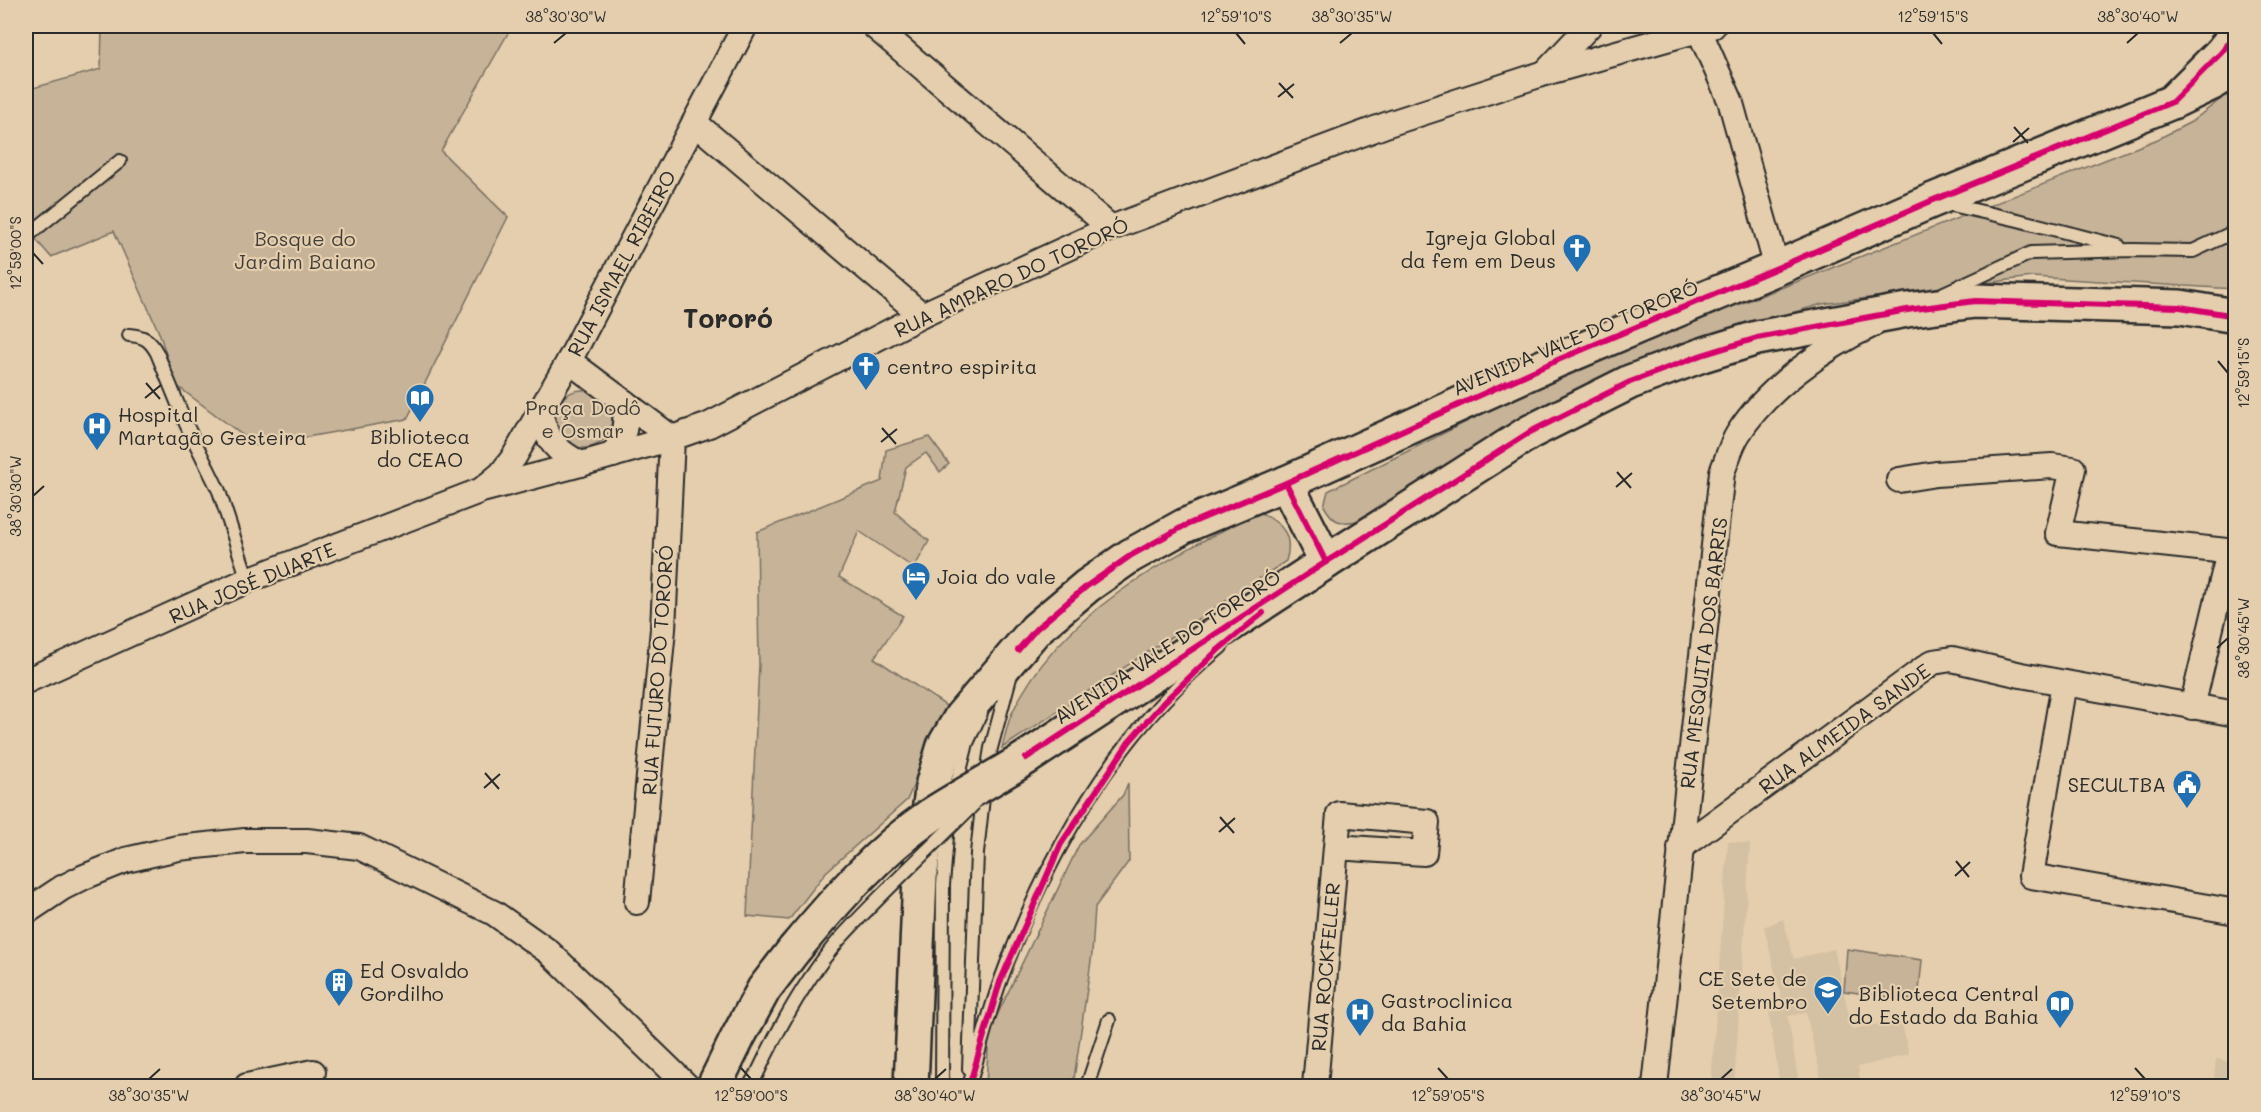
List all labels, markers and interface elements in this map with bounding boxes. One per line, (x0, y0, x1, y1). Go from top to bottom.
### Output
text: 38°30'30"W (525, 6, 607, 26)
text: 12°59'10"S (1200, 6, 1272, 26)
text: 38°30'35"W (1311, 6, 1393, 26)
text: 12°59'15"S (1898, 6, 1968, 26)
text: 38°30'40"W (2097, 6, 2179, 26)
street label: RUA ISMAEL RIBEIRO (561, 165, 681, 361)
street label: RUA AMPARO DO TORORÓ (890, 211, 1132, 343)
text: 12°59'00"S (5, 216, 25, 290)
place label: Igreja Global da fem em Deus (1400, 224, 1556, 273)
park label: Bosque do Jardim Baiano (234, 225, 376, 274)
church icon: Igreja Global da fem em Deus (1561, 232, 1593, 274)
street label: AVENIDA VALE DO TORORÓ (1448, 273, 1702, 401)
district label: Tororó (683, 301, 773, 335)
text: 12°59'15"S (2233, 338, 2253, 408)
church icon: centro espirita (850, 350, 882, 392)
place label: centro espirita (887, 353, 1037, 379)
library icon: Biblioteca do CEAO (404, 382, 436, 424)
park label: Praça Dodô e Osmar (525, 394, 641, 443)
place label: Hospital Martagão Gesteira (118, 401, 307, 450)
hospital icon: Hospital Martagão Gesteira (81, 410, 113, 452)
place label: Biblioteca do CEAO (370, 423, 470, 472)
text: 38°30'30"W (5, 455, 25, 537)
street label: RUA MESQUITA DOS BARRIS (1673, 516, 1733, 790)
street label: RUA JOSÉ DUARTE (165, 535, 339, 629)
street label: RUA FUTURO DO TORORÓ (635, 544, 679, 796)
hotel icon: Joia do vale (900, 560, 932, 602)
place label: Joia do vale (937, 563, 1056, 589)
street label: AVENIDA VALE DO TORORÓ (1049, 563, 1285, 729)
text: 38°30'45"W (2233, 597, 2253, 679)
street label: RUA ALMEIDA SANDE (1753, 657, 1935, 799)
public building icon: SECULTBA (2171, 768, 2203, 810)
place label: SECULTBA (2068, 771, 2166, 797)
street label: RUA ROCKFELLER (1305, 881, 1345, 1053)
place label: Ed Osvaldo Gordilho (360, 957, 469, 1006)
place label: CE Sete de Setembro (1699, 965, 1807, 1014)
building icon: Ed Osvaldo Gordilho (323, 966, 355, 1008)
school or university icon: CE Sete de Setembro (1812, 974, 1844, 1016)
place label: Biblioteca Central do Estado da Bahia (1848, 980, 2039, 1029)
place label: Gastroclinica da Bahia (1381, 987, 1513, 1036)
library icon: Biblioteca Central do Estado da Bahia (2044, 988, 2076, 1030)
hospital icon: Gastroclinica da Bahia (1344, 996, 1376, 1038)
text: 38°30'35"W (108, 1085, 190, 1105)
text: 12°59'00"S (714, 1085, 788, 1105)
text: 38°30'40"W (894, 1085, 976, 1105)
text: 12°59'05"S (1411, 1085, 1485, 1105)
text: 38°30'45"W (1680, 1085, 1762, 1105)
text: 12°59'10"S (2109, 1085, 2181, 1105)

